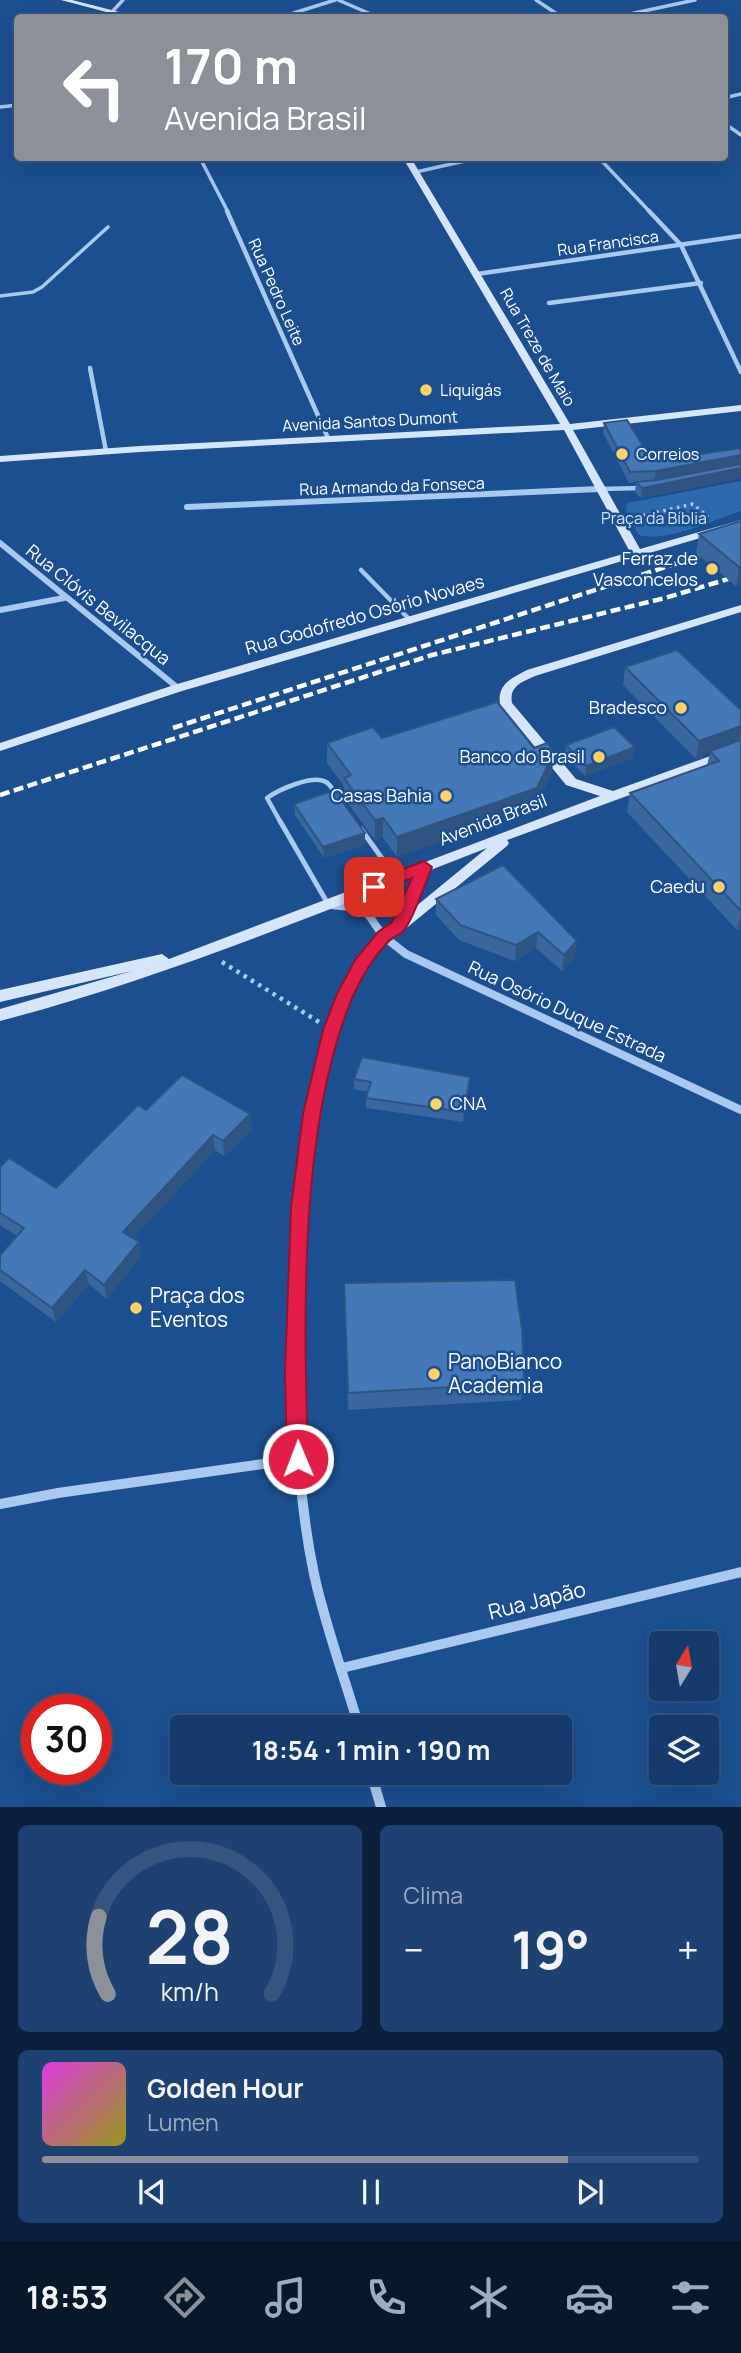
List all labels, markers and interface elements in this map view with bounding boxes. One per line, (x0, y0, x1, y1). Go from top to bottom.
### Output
text: 170 m (164, 32, 298, 99)
icon: left (49, 42, 140, 133)
text: Avenida Brasil (164, 96, 366, 140)
street label: Rua Francisca (556, 225, 660, 261)
street label: Rua Pedro Leite (244, 235, 310, 349)
street label: Rua Treze de Maio (495, 284, 581, 410)
place label: Liquigás (440, 379, 501, 401)
marker: Liquigás (418, 382, 434, 398)
street label: Avenida Santos Dumont (282, 405, 458, 437)
place label: Correios (636, 443, 699, 465)
marker: Correios (614, 446, 630, 462)
street label: Rua Armando da Fonseca (299, 472, 485, 500)
park label: Praça da Bíblia (601, 507, 707, 529)
street label: Rua Clóvis Bevilacqua (21, 538, 176, 670)
place label: Ferraz de Vasconcelos (593, 546, 698, 591)
marker: Ferraz de Vasconcelos (704, 561, 720, 577)
street label: Rua Godofredo Osório Novaes (242, 568, 487, 660)
place label: Bradesco (589, 695, 667, 719)
marker: Bradesco (673, 700, 689, 716)
place label: Banco do Brasil (459, 744, 585, 768)
marker: Banco do Brasil (591, 749, 607, 765)
place label: Casas Bahia (331, 783, 432, 807)
street label: Avenida Brasil (435, 787, 550, 851)
marker: Casas Bahia (438, 788, 454, 804)
pin (344, 857, 404, 917)
icon: arrive (355, 868, 393, 906)
place label: Caedu (650, 874, 705, 898)
marker: Caedu (711, 879, 727, 895)
street label: Rua Osório Duque Estrada (465, 955, 670, 1068)
place label: CNA (450, 1091, 487, 1115)
marker: CNA (428, 1096, 444, 1112)
place label: Praça dos Eventos (150, 1281, 245, 1333)
marker: Praça dos Eventos (128, 1300, 144, 1316)
place label: PanoBianco Academia (448, 1347, 562, 1399)
marker: PanoBianco Academia (426, 1366, 442, 1382)
position arrow (261, 1422, 335, 1496)
street label: Rua Japão (485, 1574, 588, 1626)
north arrow (649, 1631, 719, 1701)
map controls (649, 1631, 719, 1785)
speed limit sign: 30 (21, 1694, 112, 1785)
button: layers (649, 1715, 719, 1785)
text: 18:54 · 1 min · 190 m (252, 1732, 490, 1768)
text: Clima (404, 1879, 463, 1911)
text: 28 (146, 1887, 234, 1987)
text: 19° (511, 1914, 590, 1985)
text: − (404, 1923, 424, 1975)
text: + (677, 1923, 699, 1975)
text: km/h (161, 1974, 219, 2009)
text: Golden Hour (147, 2070, 304, 2106)
text: Lumen (147, 2106, 219, 2138)
icon: previous (133, 2173, 171, 2211)
icon: pause (352, 2173, 390, 2211)
icon: next (571, 2173, 609, 2211)
icon: directions (160, 2273, 209, 2322)
icon: music (261, 2273, 310, 2322)
icon: phone (362, 2273, 411, 2322)
icon: climate (464, 2273, 513, 2322)
icon: car (565, 2273, 614, 2322)
icon: filters (666, 2273, 715, 2322)
text: 18:53 (26, 2275, 108, 2319)

